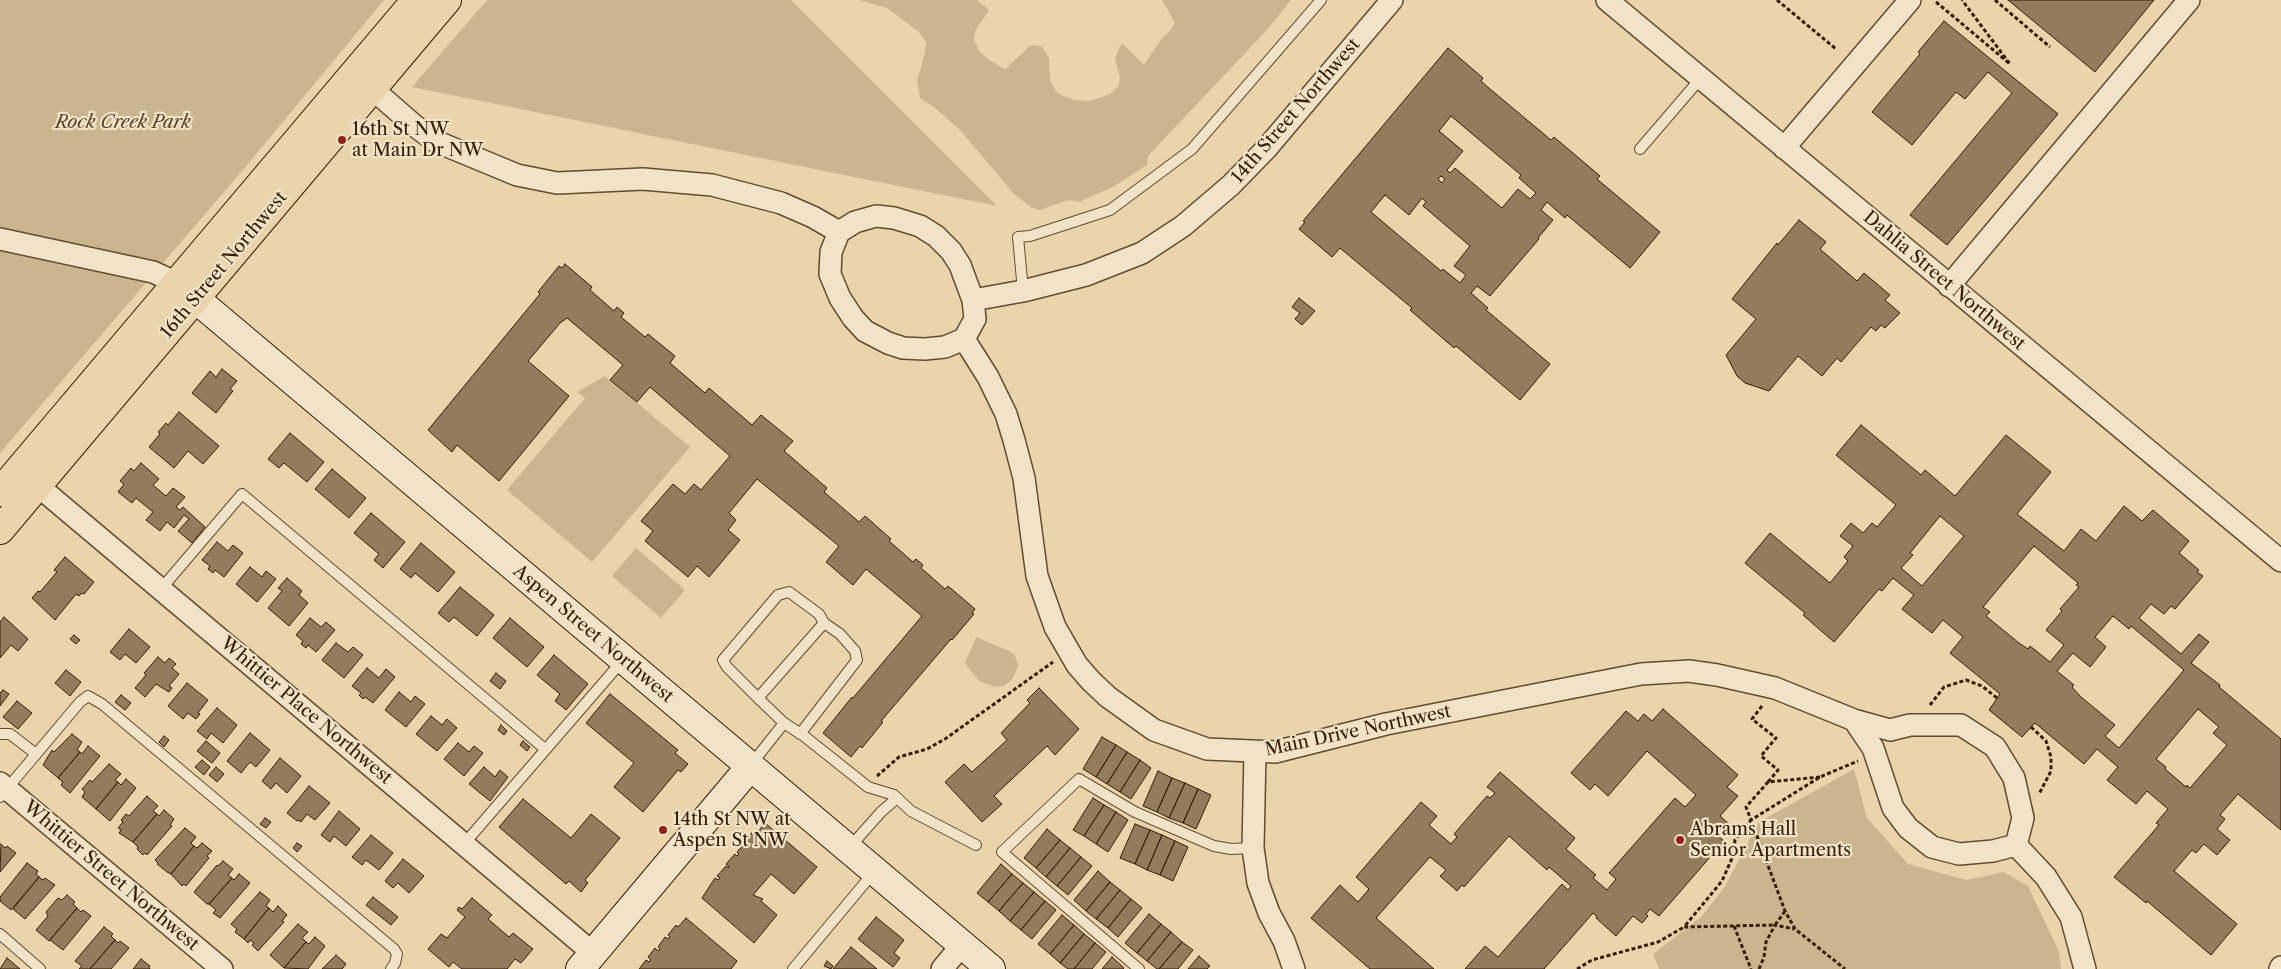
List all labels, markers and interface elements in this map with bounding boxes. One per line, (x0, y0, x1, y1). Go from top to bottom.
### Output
street label: 14th Street Northwest (1227, 34, 1365, 188)
park label: Rock Creek Park (55, 112, 191, 134)
place label: 16th St NW at Main Dr NW (352, 119, 483, 162)
marker: 16th St NW at Main Dr NW (336, 134, 348, 146)
street label: 16th Street Northwest (156, 187, 292, 343)
street label: Dahlia Street Northwest (1859, 207, 2029, 355)
street label: Aspen Street Northwest (508, 560, 678, 708)
street label: Whittier Place Northwest (216, 633, 396, 789)
street label: Main Drive Northwest (1263, 701, 1453, 761)
street label: Whittier Street Northwest (19, 796, 203, 956)
place label: 14th St NW at Aspen St NW (673, 809, 791, 852)
place label: Abrams Hall Senior Apartments (1690, 819, 1851, 862)
marker: 14th St NW at Aspen St NW (657, 824, 669, 836)
marker: Abrams Hall Senior Apartments (1674, 834, 1686, 846)

